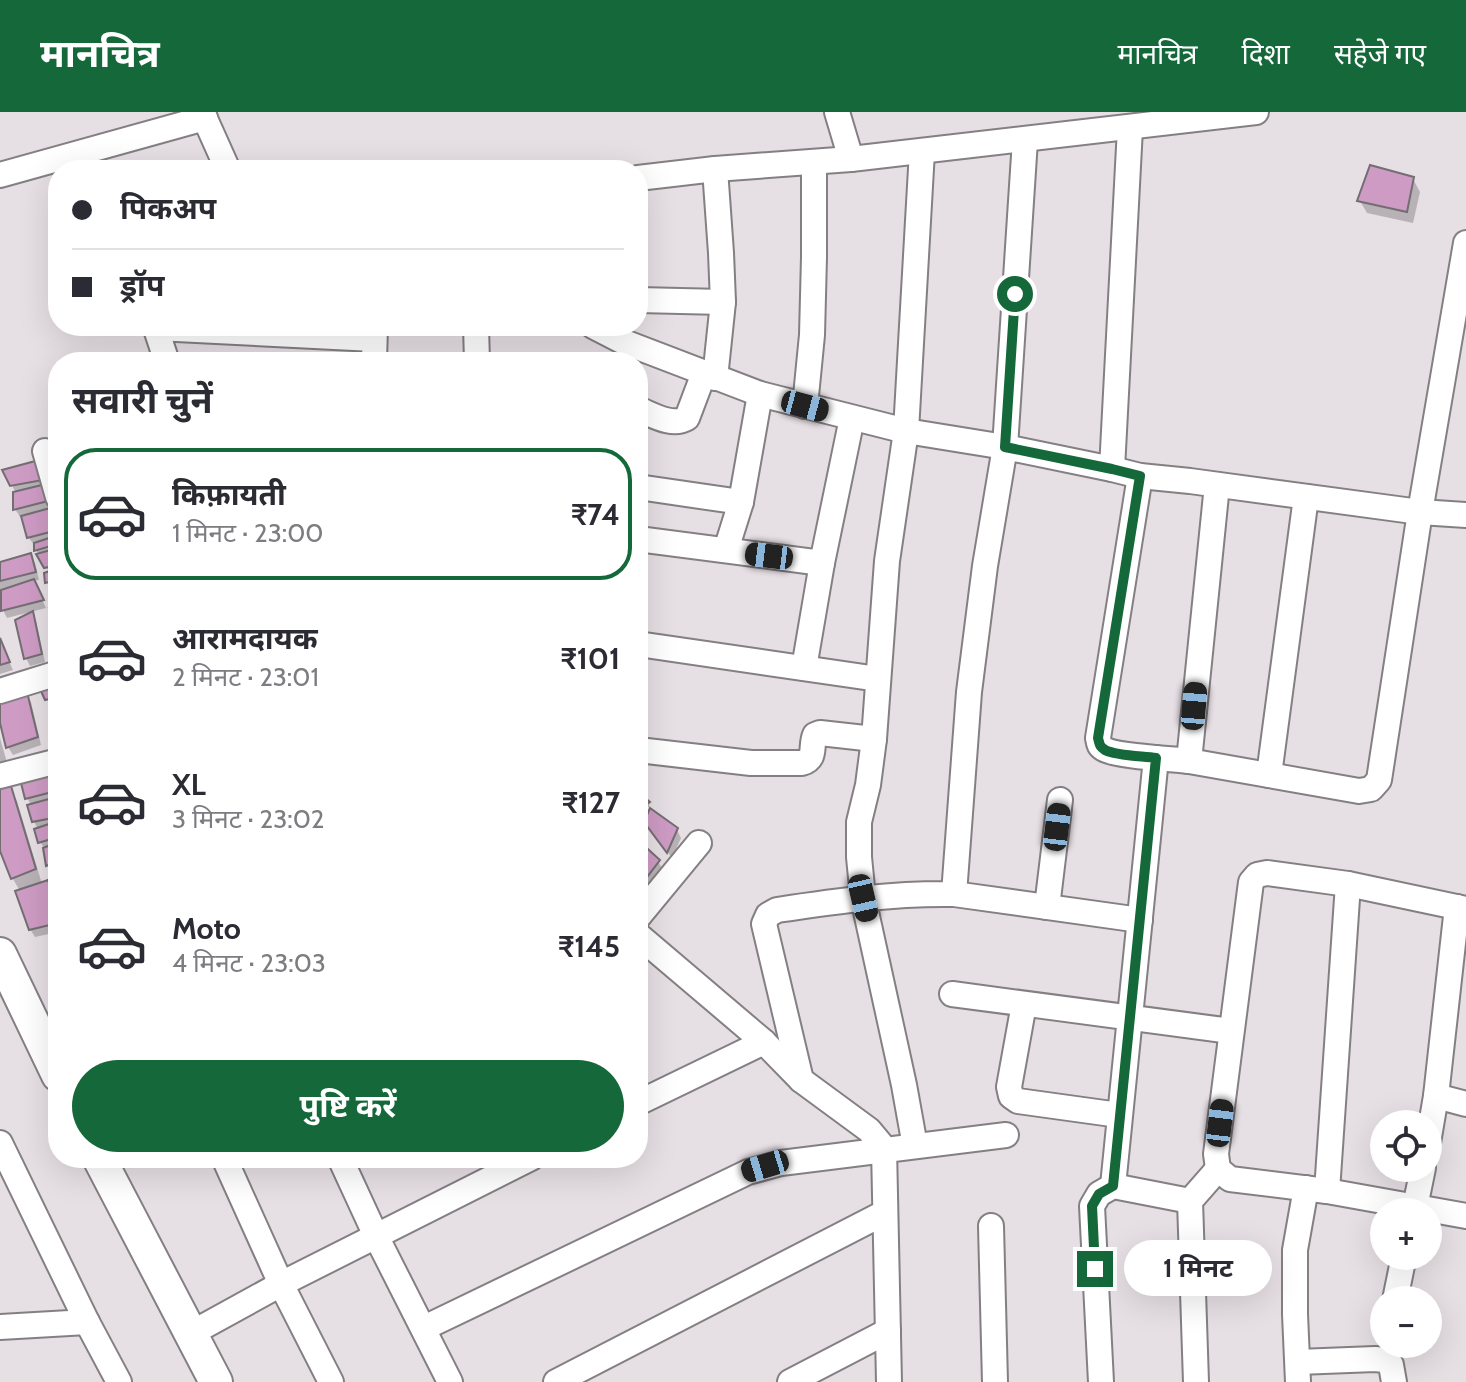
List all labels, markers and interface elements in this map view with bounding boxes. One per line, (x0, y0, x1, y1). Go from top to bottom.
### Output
text: मानचित्र (40, 30, 160, 77)
text: मानचित्र (1117, 37, 1197, 71)
text: दिशा (1241, 37, 1290, 71)
text: सहेजे गए (1334, 37, 1426, 71)
text: पिकअप (120, 190, 216, 227)
text: ड्रॉप (120, 267, 164, 304)
route start (997, 276, 1033, 312)
text: सवारी चुनें (72, 378, 213, 422)
car (779, 388, 831, 424)
text: किफ़ायती (172, 476, 286, 513)
icon: car (76, 478, 148, 550)
text: ₹74 (571, 496, 620, 533)
text: 1 मिनट · 23:00 (172, 517, 323, 549)
car (744, 541, 794, 571)
text: आरामदायक (172, 620, 318, 657)
icon: car (76, 622, 148, 694)
text: ₹101 (560, 640, 620, 677)
text: 2 मिनट · 23:01 (172, 661, 319, 693)
car (1180, 681, 1208, 731)
icon: car (76, 766, 148, 838)
text: XL (172, 766, 206, 803)
text: ₹127 (561, 784, 620, 821)
car (1042, 802, 1072, 852)
text: 3 मिनट · 23:02 (172, 803, 325, 835)
car (846, 872, 880, 924)
icon: car (76, 910, 148, 982)
text: Moto (172, 910, 241, 947)
text: ₹145 (558, 928, 620, 965)
text: 4 मिनट · 23:03 (172, 947, 326, 979)
button: पुष्टि करें (72, 1060, 624, 1152)
car (1205, 1098, 1235, 1148)
map controls (1370, 1110, 1442, 1358)
button: locate (1370, 1110, 1442, 1182)
car (739, 1148, 791, 1184)
button: + (1370, 1198, 1442, 1270)
callout: 1 मिनट (1123, 1241, 1271, 1297)
route end (1077, 1251, 1113, 1287)
text: 1 मिनट (1163, 1252, 1233, 1284)
button: − (1370, 1286, 1442, 1358)

